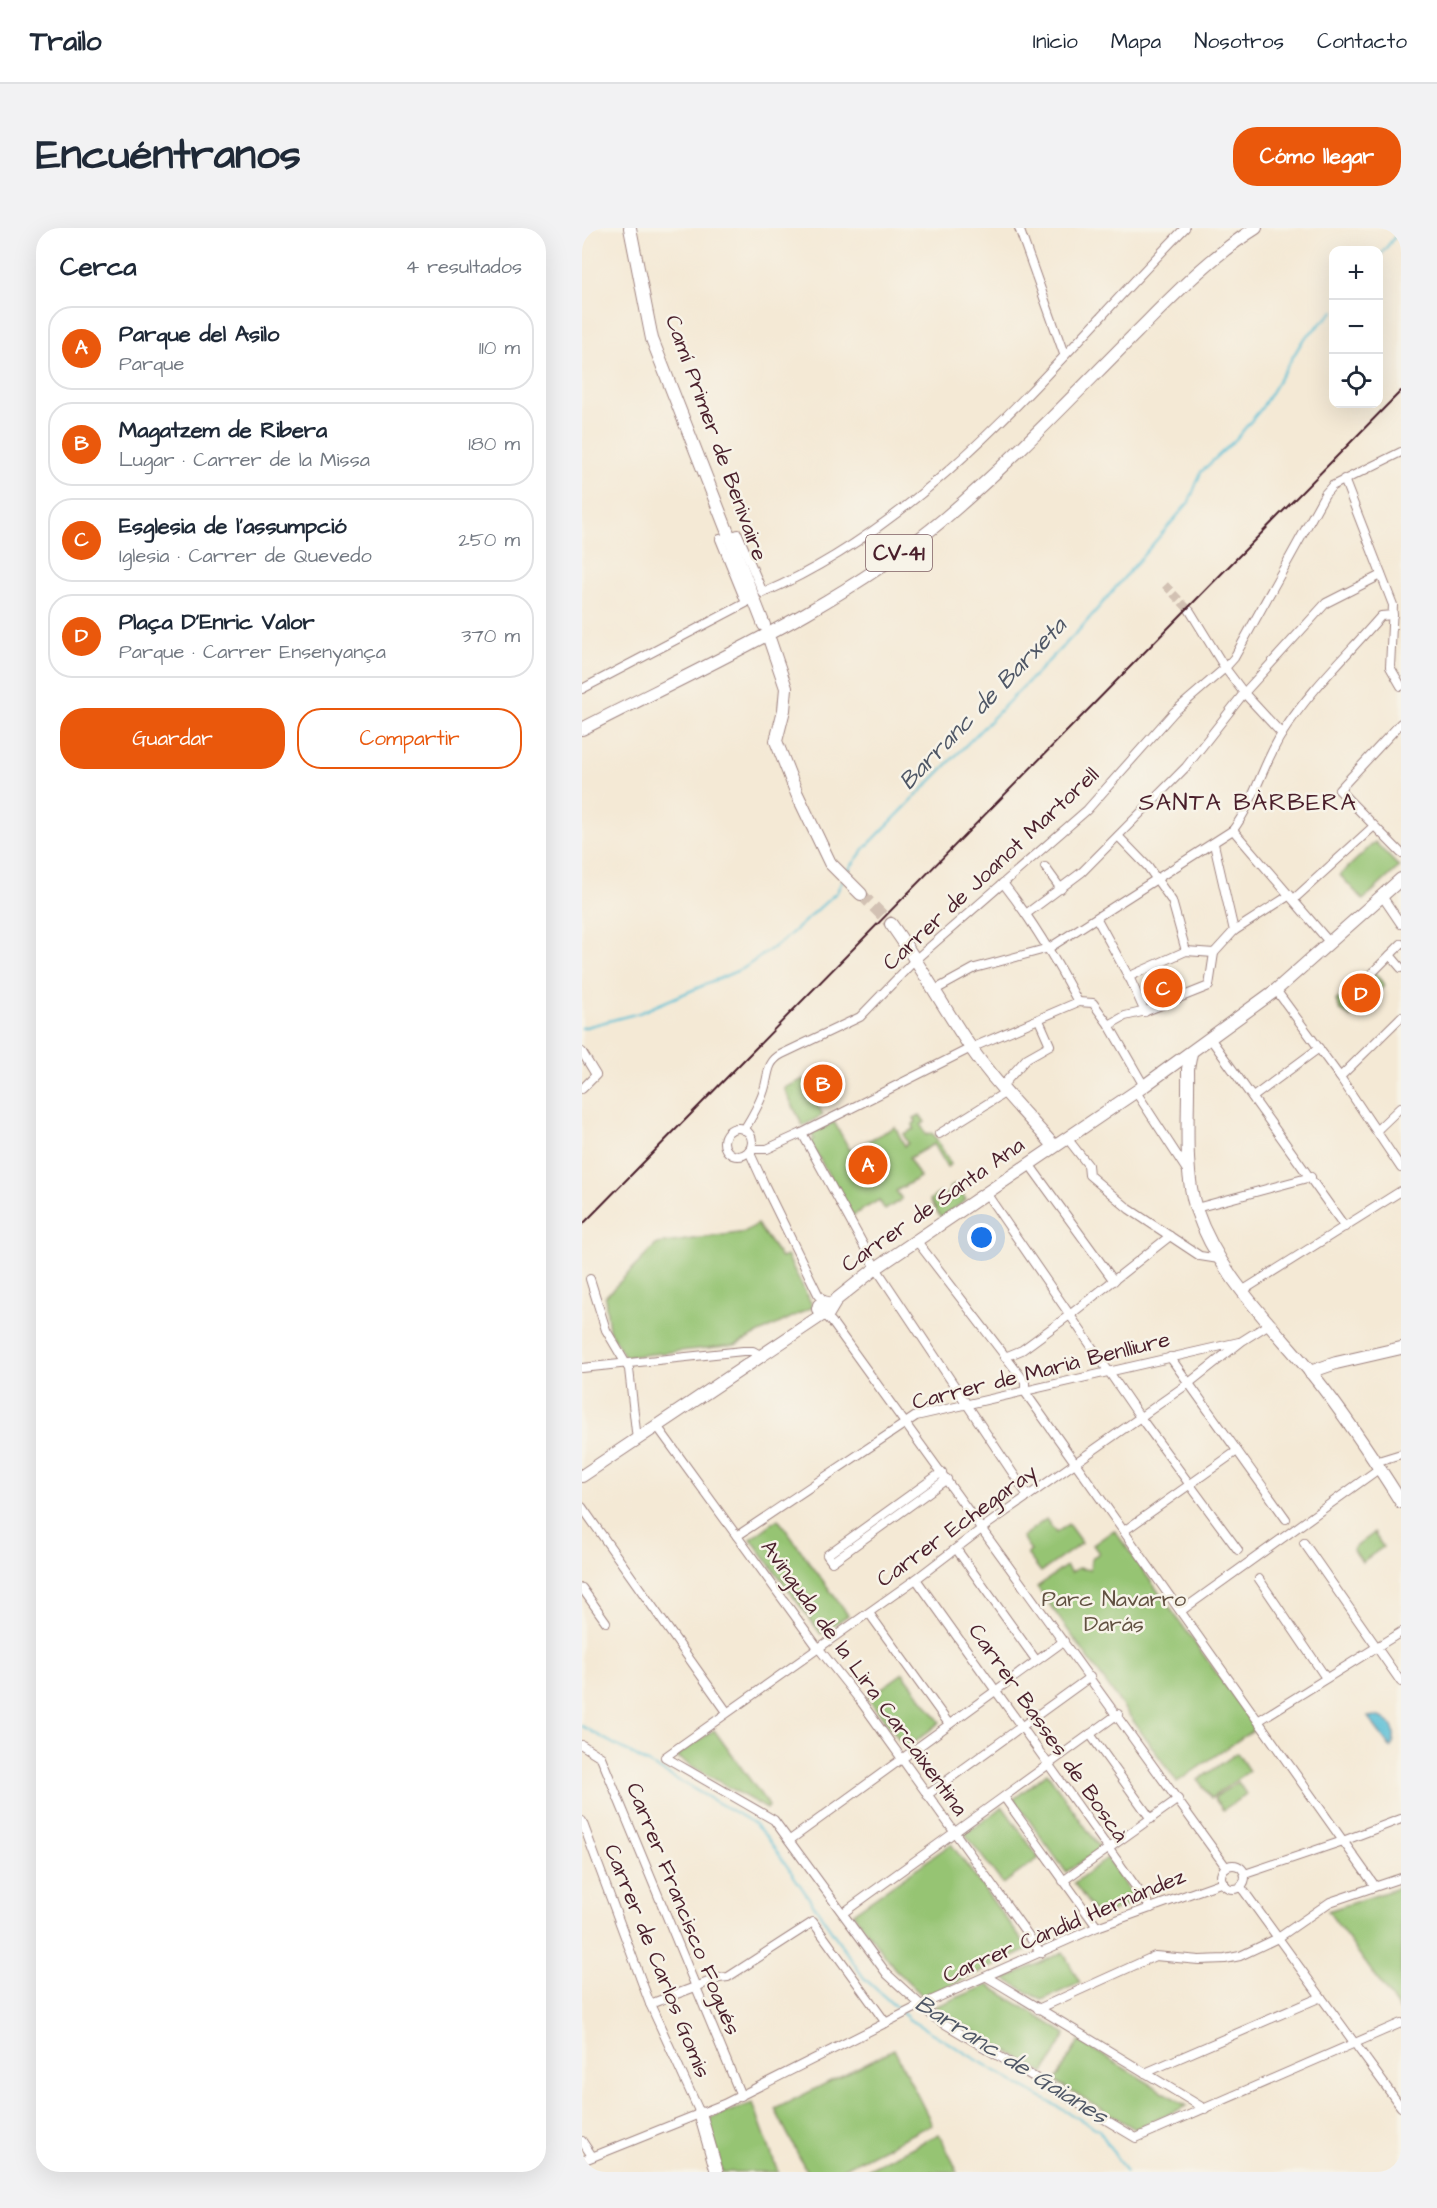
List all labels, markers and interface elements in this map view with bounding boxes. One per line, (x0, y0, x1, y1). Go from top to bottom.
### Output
text: Trailo (30, 22, 102, 61)
text: Inicio (1033, 27, 1078, 56)
text: Mapa (1111, 27, 1161, 56)
text: Nosotros (1194, 27, 1284, 56)
text: Contacto (1317, 27, 1407, 56)
text: Encuéntranos (36, 127, 301, 185)
button: Cómo llegar (1233, 127, 1401, 186)
map controls (1329, 246, 1383, 408)
button: + (1329, 246, 1383, 300)
text: Cerca (60, 249, 137, 285)
text: 4 resultados (405, 253, 522, 281)
button: − (1329, 300, 1383, 354)
street label: Camí Primer de Benivaire (657, 311, 775, 565)
text: Parque del Asilo (119, 319, 279, 350)
text: A (75, 334, 88, 362)
text: 110 m (479, 334, 520, 362)
text: Parque (119, 350, 184, 378)
button: locate (1329, 354, 1383, 408)
text: Magatzem de Ribera (119, 415, 327, 446)
text: B (74, 430, 89, 458)
text: 180 m (468, 430, 520, 458)
text: Lugar · Carrer de la Missa (119, 446, 370, 474)
text: Esglesia de l'assumpció (119, 511, 347, 542)
text: C (74, 526, 89, 554)
text: 250 m (458, 526, 520, 554)
road number: CV-41 (866, 535, 932, 571)
text: Iglesia · Carrer de Quevedo (119, 542, 372, 570)
text: Plaça D'Enric Valor (119, 607, 315, 638)
water label: Barranc de Barxeta (891, 609, 1076, 798)
text: D (75, 622, 88, 650)
text: 370 m (461, 622, 520, 650)
text: Parque · Carrer Ensenyança (119, 638, 386, 666)
button: Guardar (60, 708, 285, 769)
button: Compartir (297, 708, 522, 769)
street label: Carrer de Joanot Martorell (876, 760, 1106, 978)
district label: SANTA BÀRBERA (1139, 786, 1357, 820)
pin: C (1144, 966, 1182, 1011)
pin: D (1342, 970, 1380, 1016)
pin: B (804, 1062, 842, 1106)
street label: Carrer de Santa Ana (836, 1132, 1030, 1278)
pin: A (848, 1142, 888, 1188)
your location (967, 1223, 996, 1252)
street label: Carrer de Marià Benlliure (909, 1324, 1173, 1418)
street label: Carrer Echegaray (870, 1457, 1044, 1596)
street label: Avinguda de la Lira Carcaixentina (752, 1533, 975, 1823)
park label: Parc Navarro Darás (1042, 1584, 1187, 1640)
street label: Carrer Basses de Boscà (961, 1617, 1135, 1849)
street label: Carrer Francisco Fogués (617, 1778, 748, 2040)
street label: Carrer de Carlos Gomis (596, 1839, 718, 2083)
street label: Carrer Càndid Hernàndez (938, 1861, 1190, 1991)
water label: Barranc de Gaianes (908, 1987, 1116, 2134)

